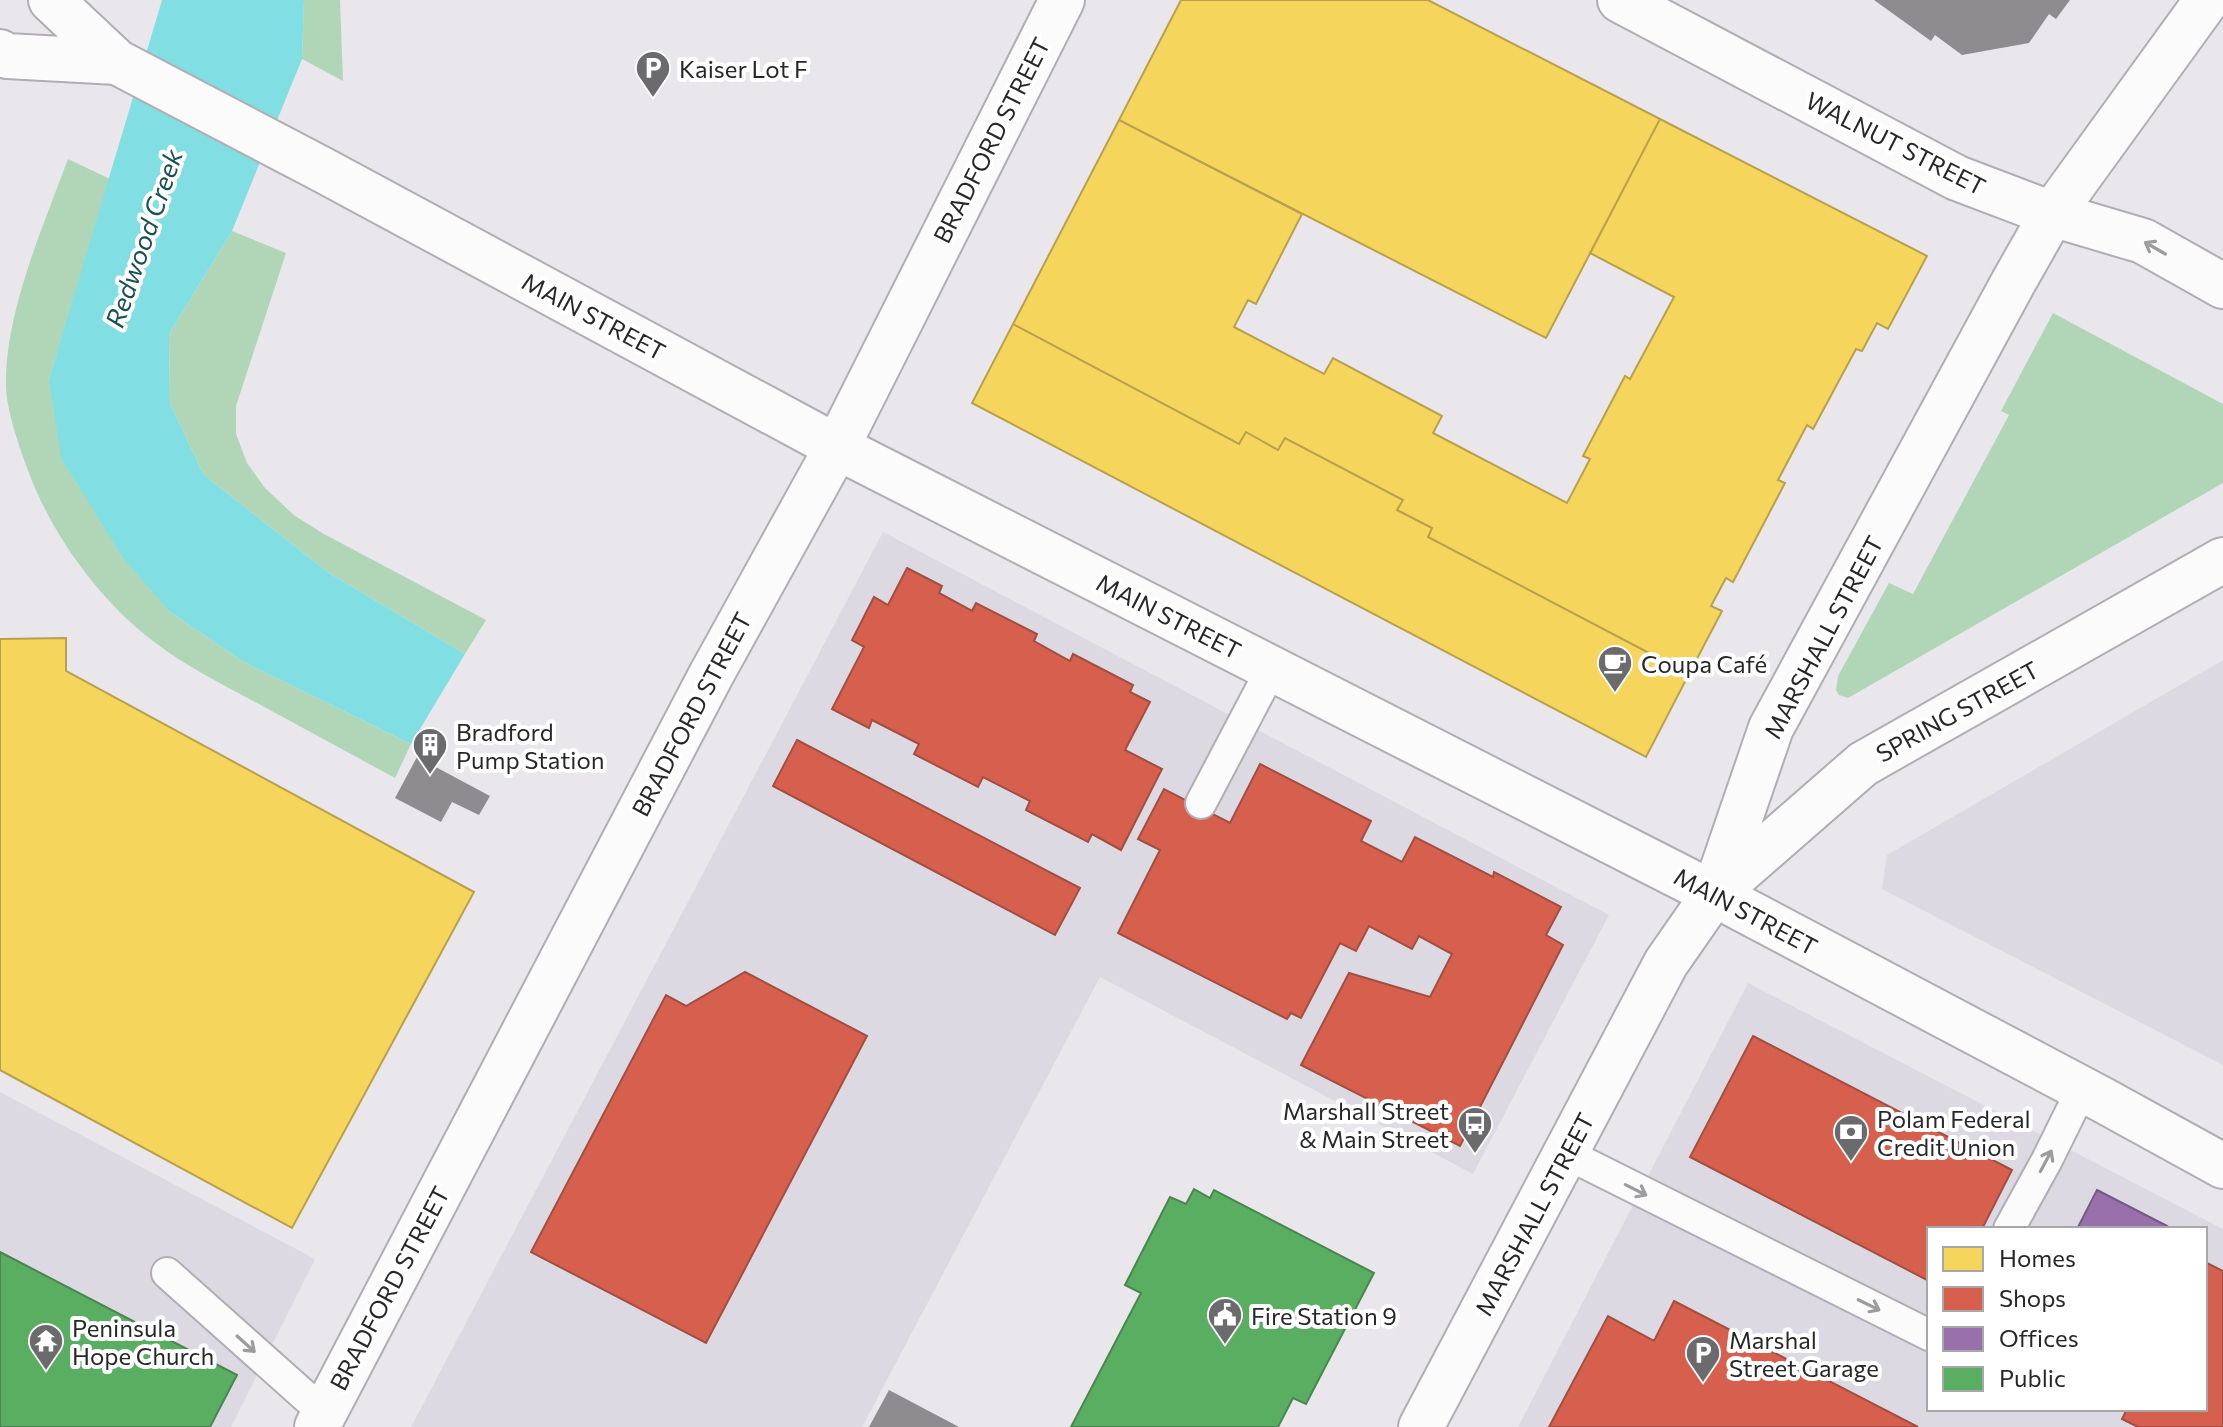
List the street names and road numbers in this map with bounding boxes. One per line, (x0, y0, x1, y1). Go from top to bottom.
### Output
street label: BRADFORD STREET (927, 32, 1055, 248)
street label: WALNUT STREET (1801, 85, 1991, 201)
street label: MAIN STREET (517, 266, 671, 366)
street label: MARSHALL STREET (1757, 531, 1889, 743)
street label: MAIN STREET (1092, 567, 1246, 665)
street label: BRADFORD STREET (625, 607, 757, 821)
street label: SPRING STREET (1871, 654, 2043, 768)
street label: MAIN STREET (1669, 861, 1823, 961)
street label: MARSHALL STREET (1468, 1108, 1600, 1320)
street label: BRADFORD STREET (323, 1181, 455, 1395)

